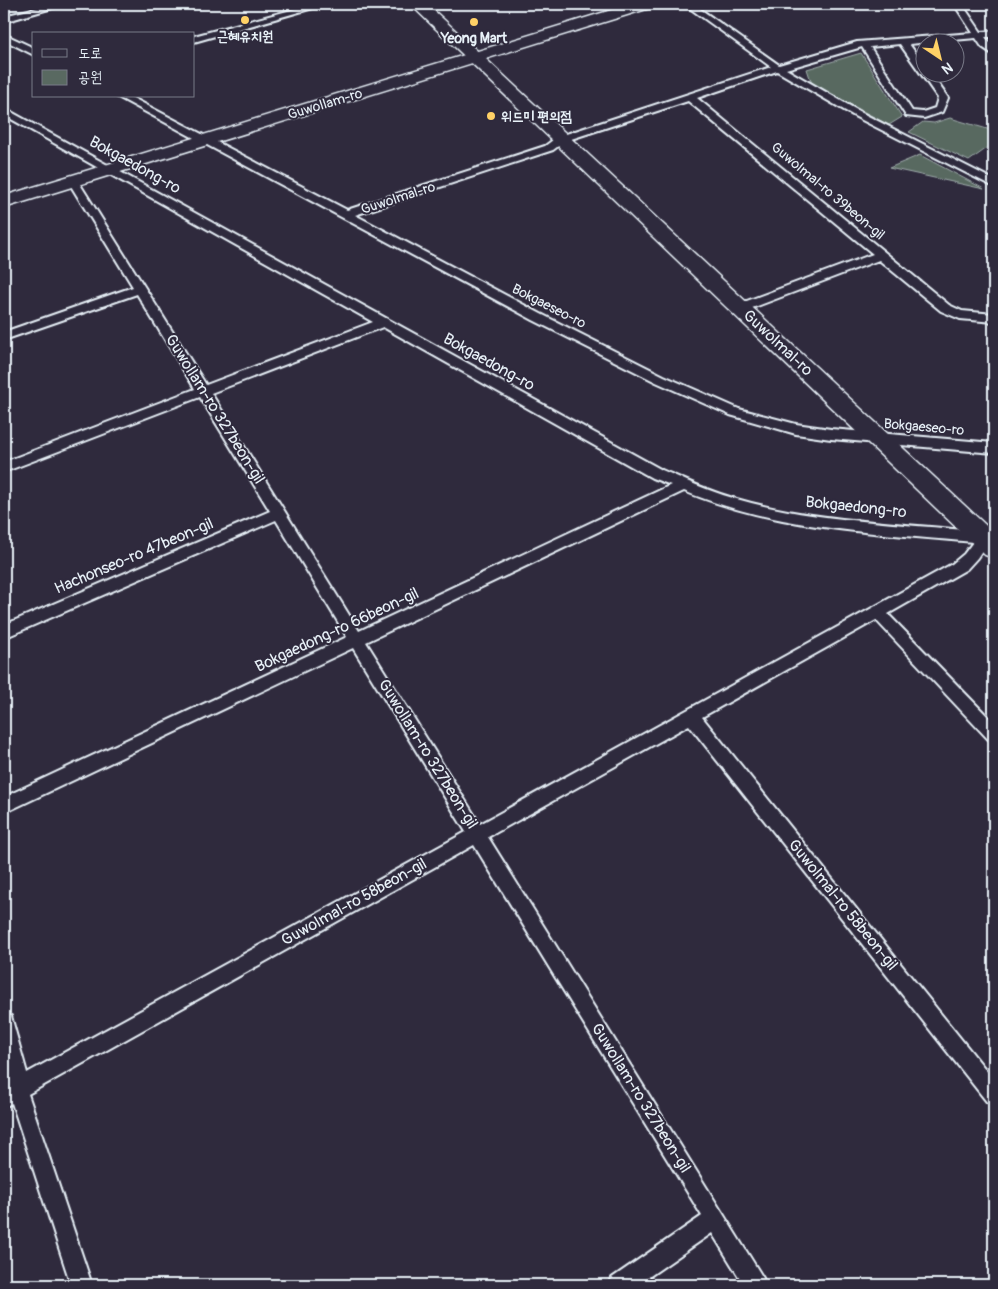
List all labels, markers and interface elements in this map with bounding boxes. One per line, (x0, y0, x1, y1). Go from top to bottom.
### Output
marker: 근혜유치원 (239, 14, 251, 26)
marker: Yeong Mart (468, 16, 480, 28)
place label: 근혜유치원 (217, 28, 273, 45)
place label: Yeong Mart (440, 30, 507, 47)
legend (32, 32, 195, 98)
north arrow (916, 32, 966, 82)
text: 도로 (78, 44, 102, 63)
text: N (938, 59, 956, 78)
text: 공원 (78, 68, 102, 87)
street label: Guwollam-ro (286, 84, 365, 123)
place label: 위드미 편의점 (501, 108, 572, 125)
marker: 위드미 편의점 (485, 110, 497, 122)
street label: Bokgaedong-ro (86, 132, 185, 199)
street label: Guwolmal-ro 39beon-gil (768, 139, 888, 243)
street label: Guwolmal-ro (359, 178, 438, 218)
street label: Bokgaeseo-ro (509, 280, 589, 332)
street label: Guwolmal-ro (739, 306, 817, 381)
street label: Bokgaedong-ro (440, 329, 539, 396)
street label: Guwollam-ro 327beon-gil (161, 330, 269, 488)
street label: Bokgaeseo-ro (883, 415, 965, 439)
street label: Bokgaedong-ro (804, 492, 908, 522)
street label: Hachonseo-ro 47beon-gil (51, 513, 217, 599)
street label: Bokgaedong-ro 66beon-gil (252, 583, 422, 677)
street label: Guwollam-ro 327beon-gil (374, 675, 482, 833)
street label: Guwolmal-ro 58beon-gil (784, 835, 902, 975)
street label: Guwolmal-ro 58beon-gil (278, 854, 430, 950)
street label: Guwollam-ro 327beon-gil (587, 1019, 695, 1177)

